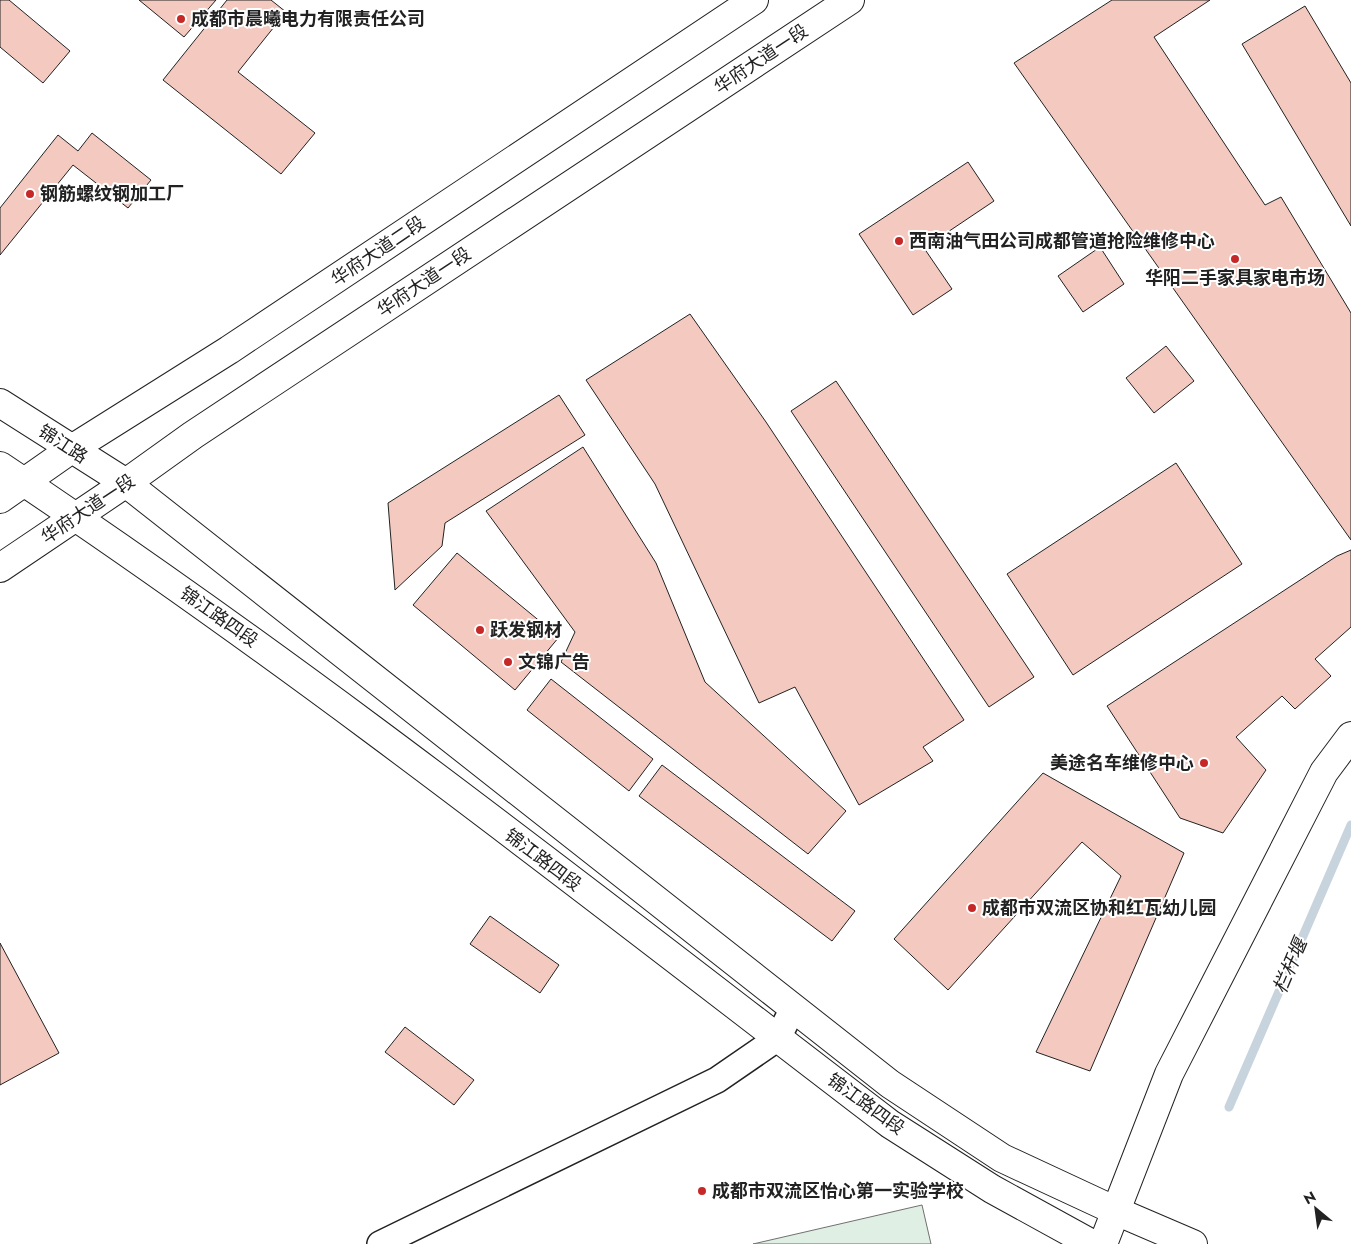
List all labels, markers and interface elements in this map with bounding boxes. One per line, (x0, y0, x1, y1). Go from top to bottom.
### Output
place label: 成都市晨曦电力有限责任公司 (191, 6, 425, 32)
marker: 成都市晨曦电力有限责任公司 (175, 13, 187, 25)
street label: 华府大道一段 (709, 18, 813, 100)
place label: 钢筋螺纹钢加工厂 (40, 181, 184, 207)
marker: 钢筋螺纹钢加工厂 (24, 188, 36, 200)
street label: 华府大道二段 (326, 210, 430, 292)
place label: 西南油气田公司成都管道抢险维修中心 (909, 228, 1215, 254)
marker: 西南油气田公司成都管道抢险维修中心 (893, 235, 905, 247)
street label: 华府大道一段 (372, 241, 476, 323)
marker: 华阳二手家具家电市场 (1229, 253, 1241, 265)
place label: 华阳二手家具家电市场 (1145, 265, 1325, 291)
street label: 锦江路 (33, 418, 93, 470)
street label: 华府大道一段 (36, 468, 140, 550)
street label: 锦江路四段 (175, 581, 263, 653)
place label: 跃发钢材 (490, 617, 562, 643)
marker: 跃发钢材 (474, 624, 486, 636)
place label: 文锦广告 (518, 649, 590, 675)
marker: 文锦广告 (502, 656, 514, 668)
place label: 美途名车维修中心 (1050, 750, 1194, 776)
marker: 美途名车维修中心 (1198, 757, 1210, 769)
street label: 锦江路四段 (499, 823, 587, 897)
place label: 成都市双流区协和红瓦幼儿园 (982, 895, 1216, 921)
marker: 成都市双流区协和红瓦幼儿园 (966, 902, 978, 914)
water label: 栏杆堰 (1266, 932, 1315, 998)
street label: 锦江路四段 (822, 1067, 910, 1141)
place label: 成都市双流区怡心第一实验学校 (712, 1178, 964, 1204)
north arrow (1291, 1184, 1341, 1234)
marker: 成都市双流区怡心第一实验学校 (696, 1185, 708, 1197)
text: N (1300, 1186, 1319, 1209)

